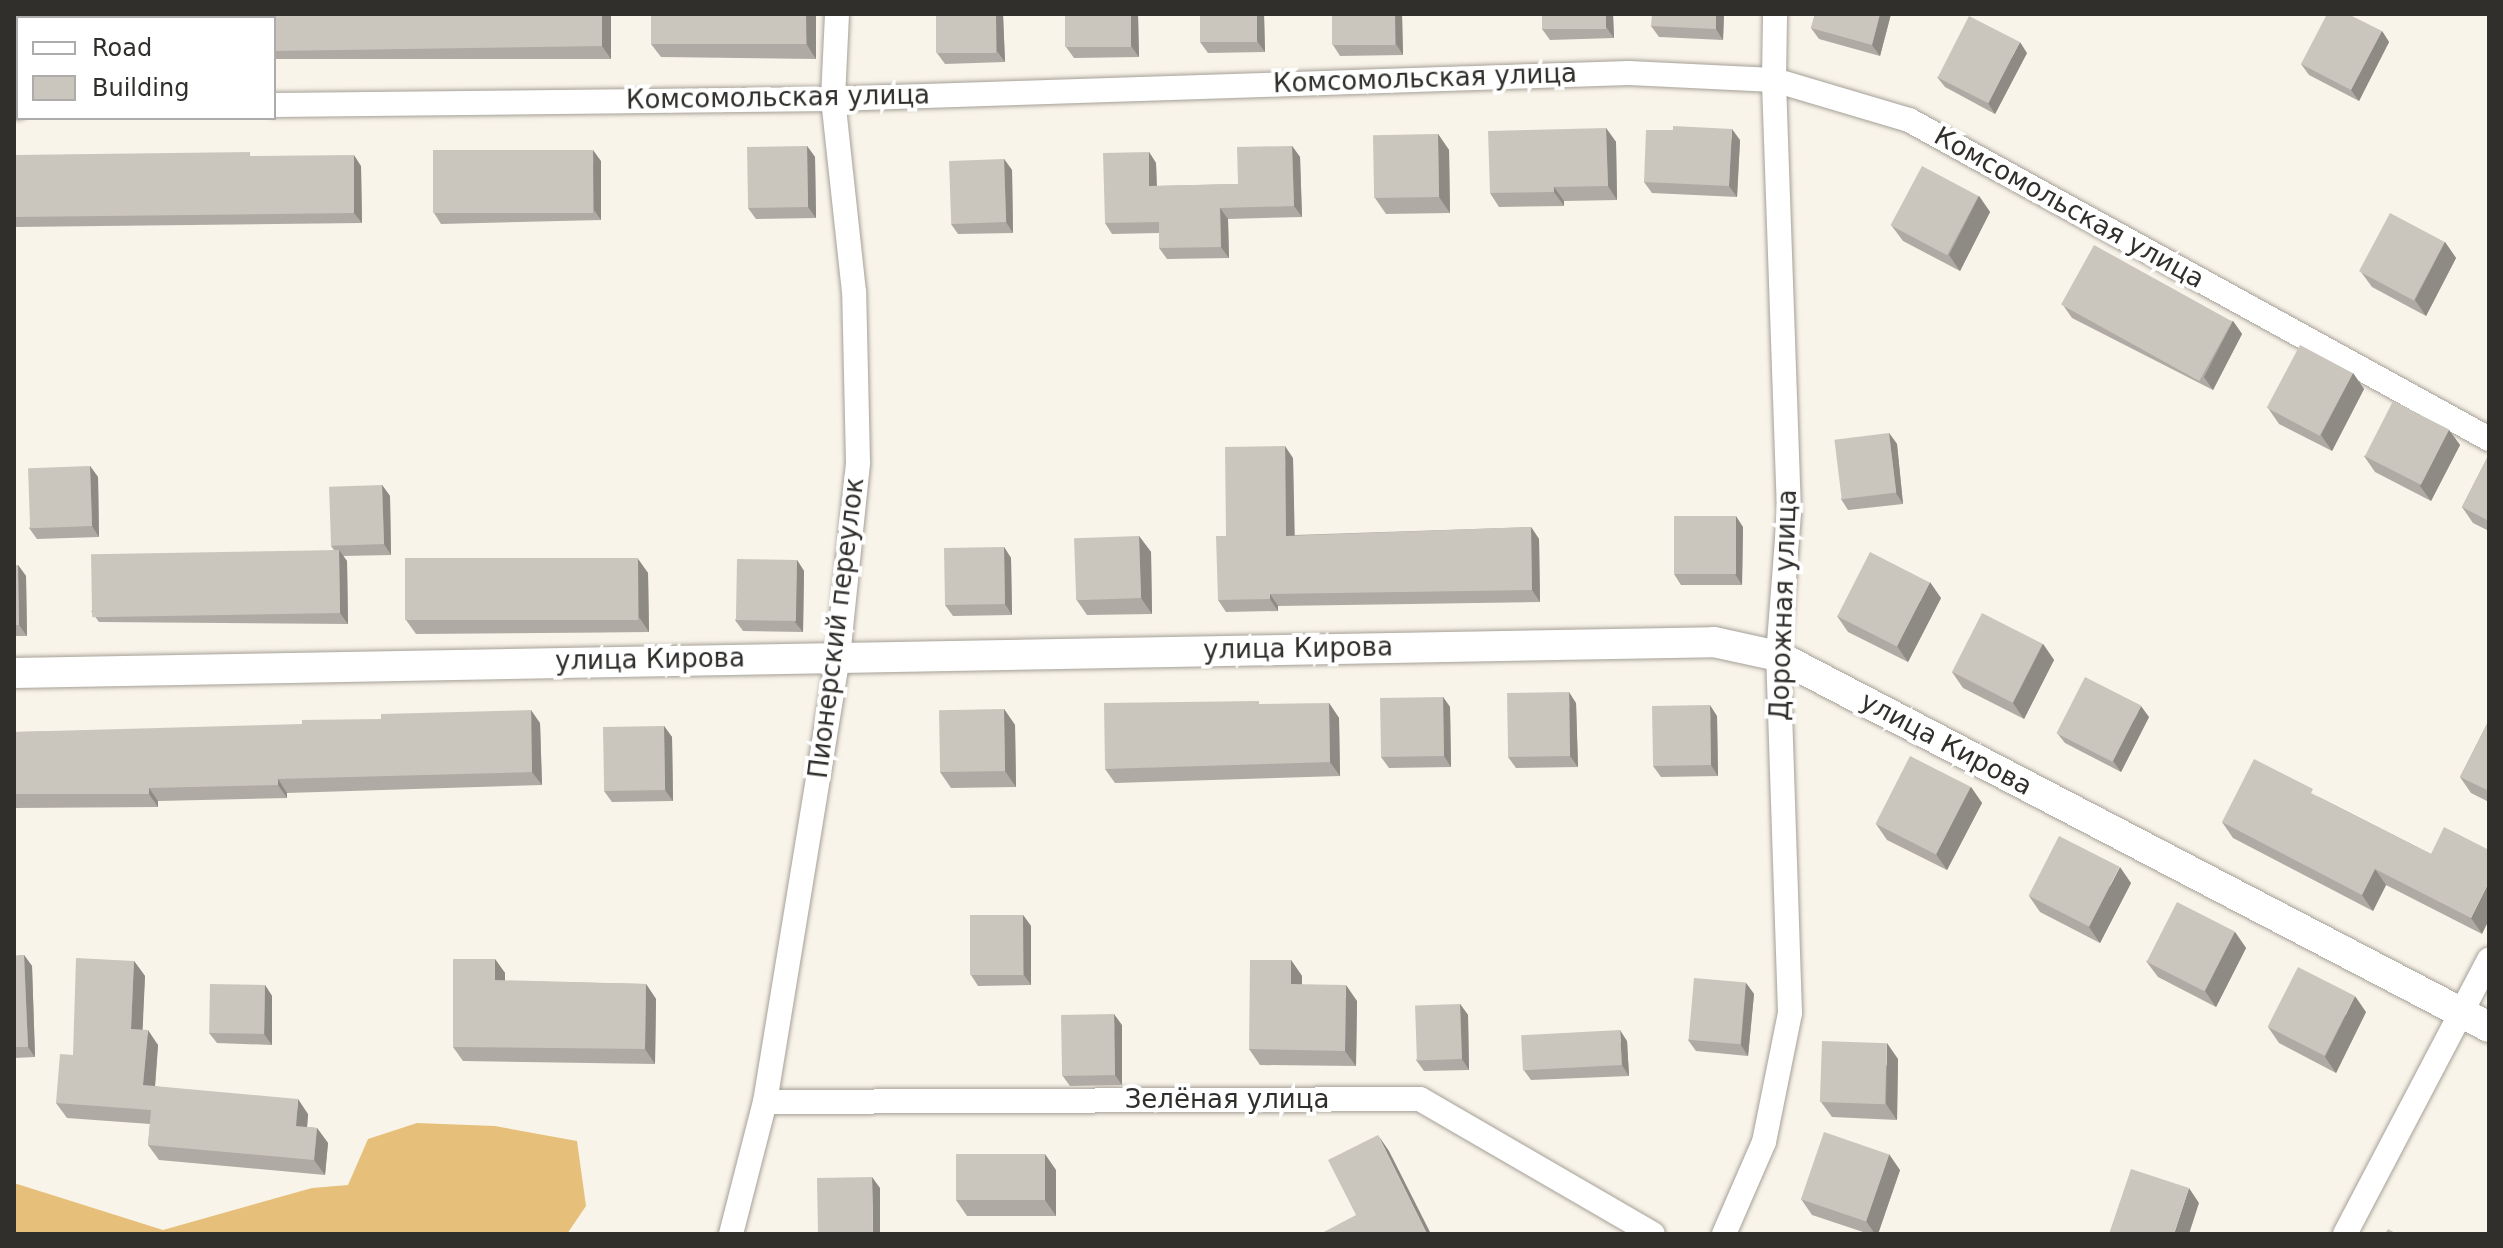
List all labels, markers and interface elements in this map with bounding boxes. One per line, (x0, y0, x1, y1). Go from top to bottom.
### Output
legend (16, 16, 276, 120)
text: Road (92, 34, 152, 62)
street label: Комсомольская улица (1273, 58, 1577, 100)
text: Building (92, 74, 189, 102)
street label: Комсомольская улица (626, 80, 930, 116)
street label: Комсомольская улица (1928, 121, 2210, 295)
street label: Пионерский переулок (803, 476, 871, 780)
street label: Дорожная улица (1764, 489, 1804, 721)
street label: улица Кирова (1203, 632, 1393, 666)
street label: улица Кирова (555, 643, 745, 677)
street label: улица Кирова (1855, 686, 2037, 802)
street label: Зелёная улица (1125, 1084, 1329, 1116)

